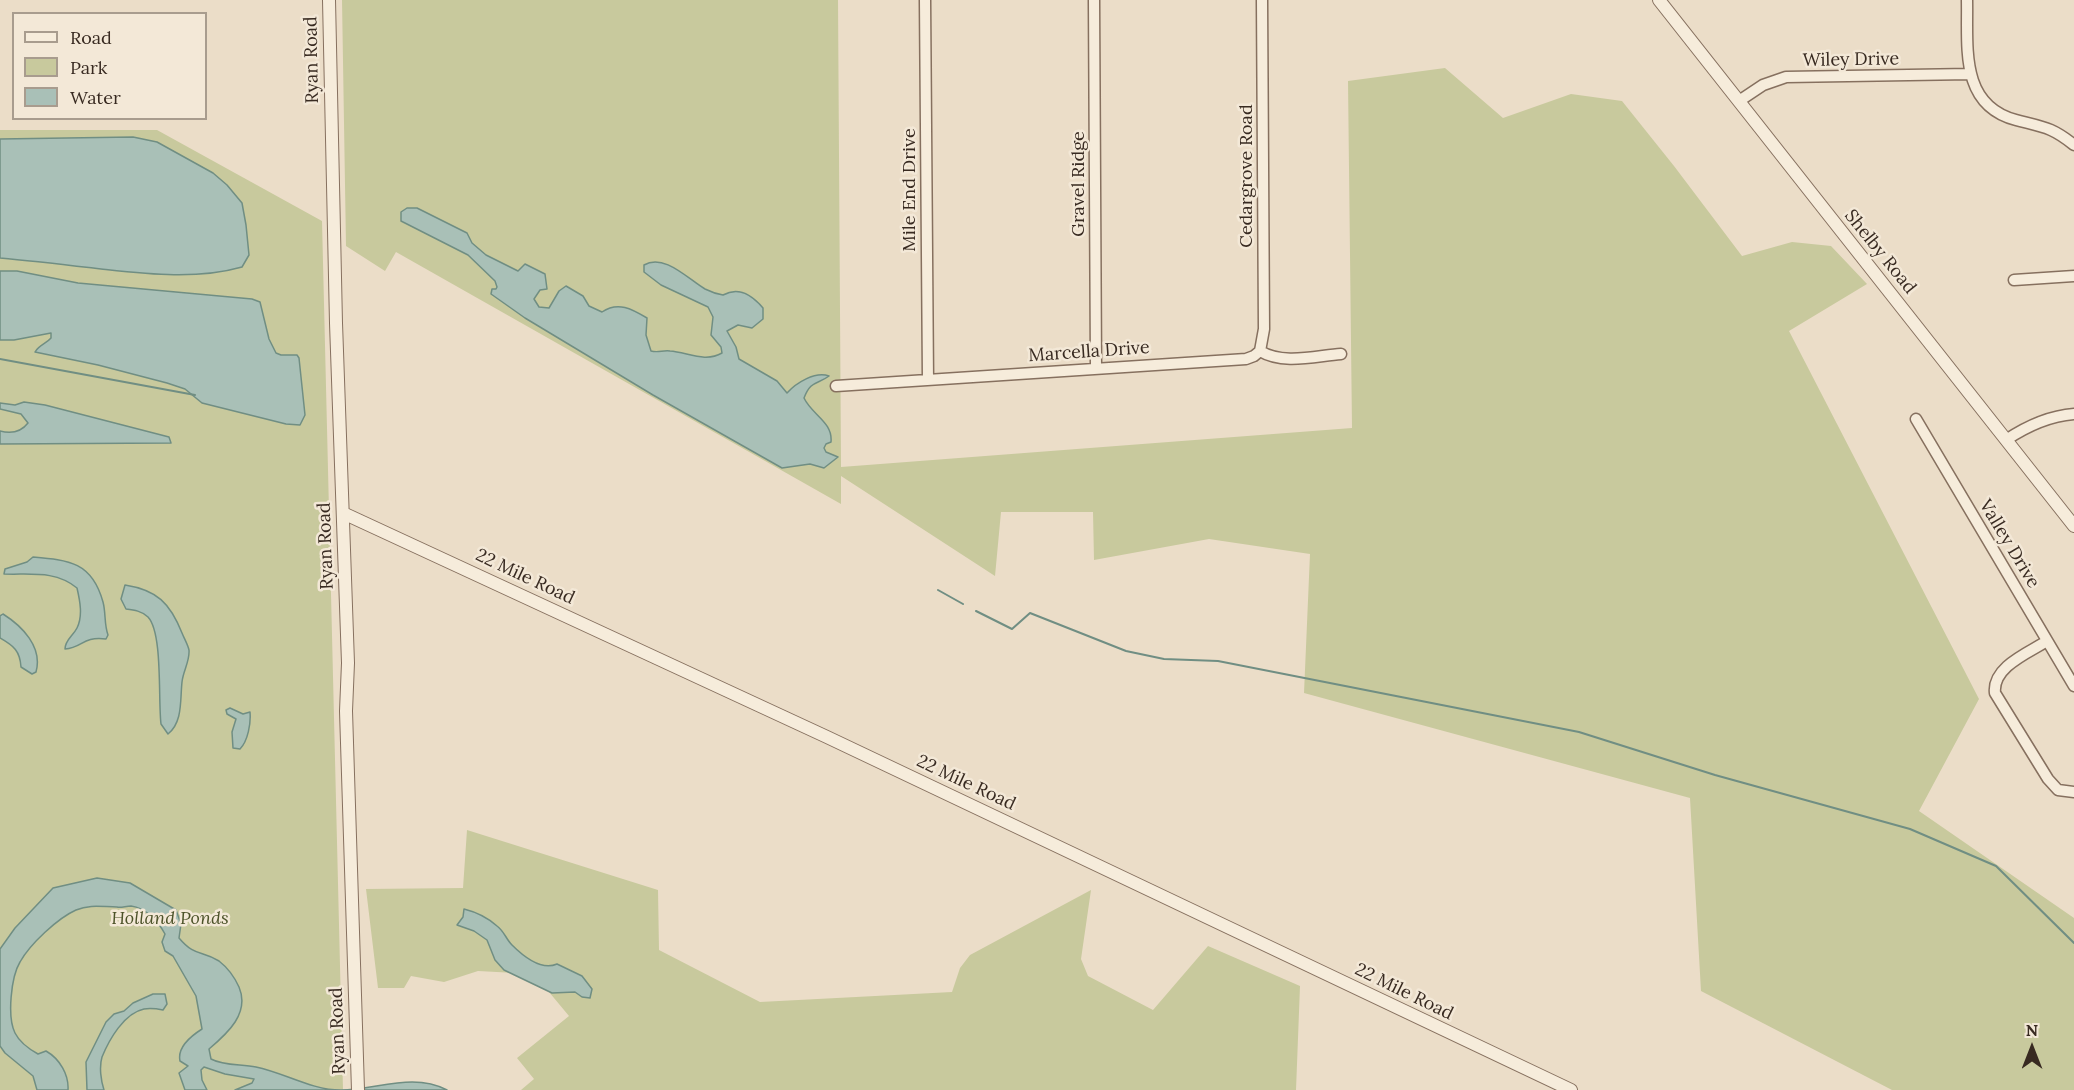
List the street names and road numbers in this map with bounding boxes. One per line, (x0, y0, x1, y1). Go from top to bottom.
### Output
street label: Ryan Road (300, 16, 324, 104)
street label: Wiley Drive (1803, 48, 1899, 72)
street label: Cedargrove Road (1236, 104, 1258, 248)
street label: Mile End Drive (899, 128, 921, 252)
street label: Gravel Ridge (1068, 131, 1090, 237)
street label: Shelby Road (1840, 206, 1920, 298)
street label: Marcella Drive (1028, 337, 1150, 367)
street label: Valley Drive (1974, 496, 2044, 592)
street label: Ryan Road (314, 502, 338, 590)
street label: 22 Mile Road (472, 545, 578, 609)
street label: 22 Mile Road (913, 751, 1019, 815)
street label: 22 Mile Road (1351, 959, 1457, 1025)
street label: Ryan Road (326, 987, 350, 1075)

